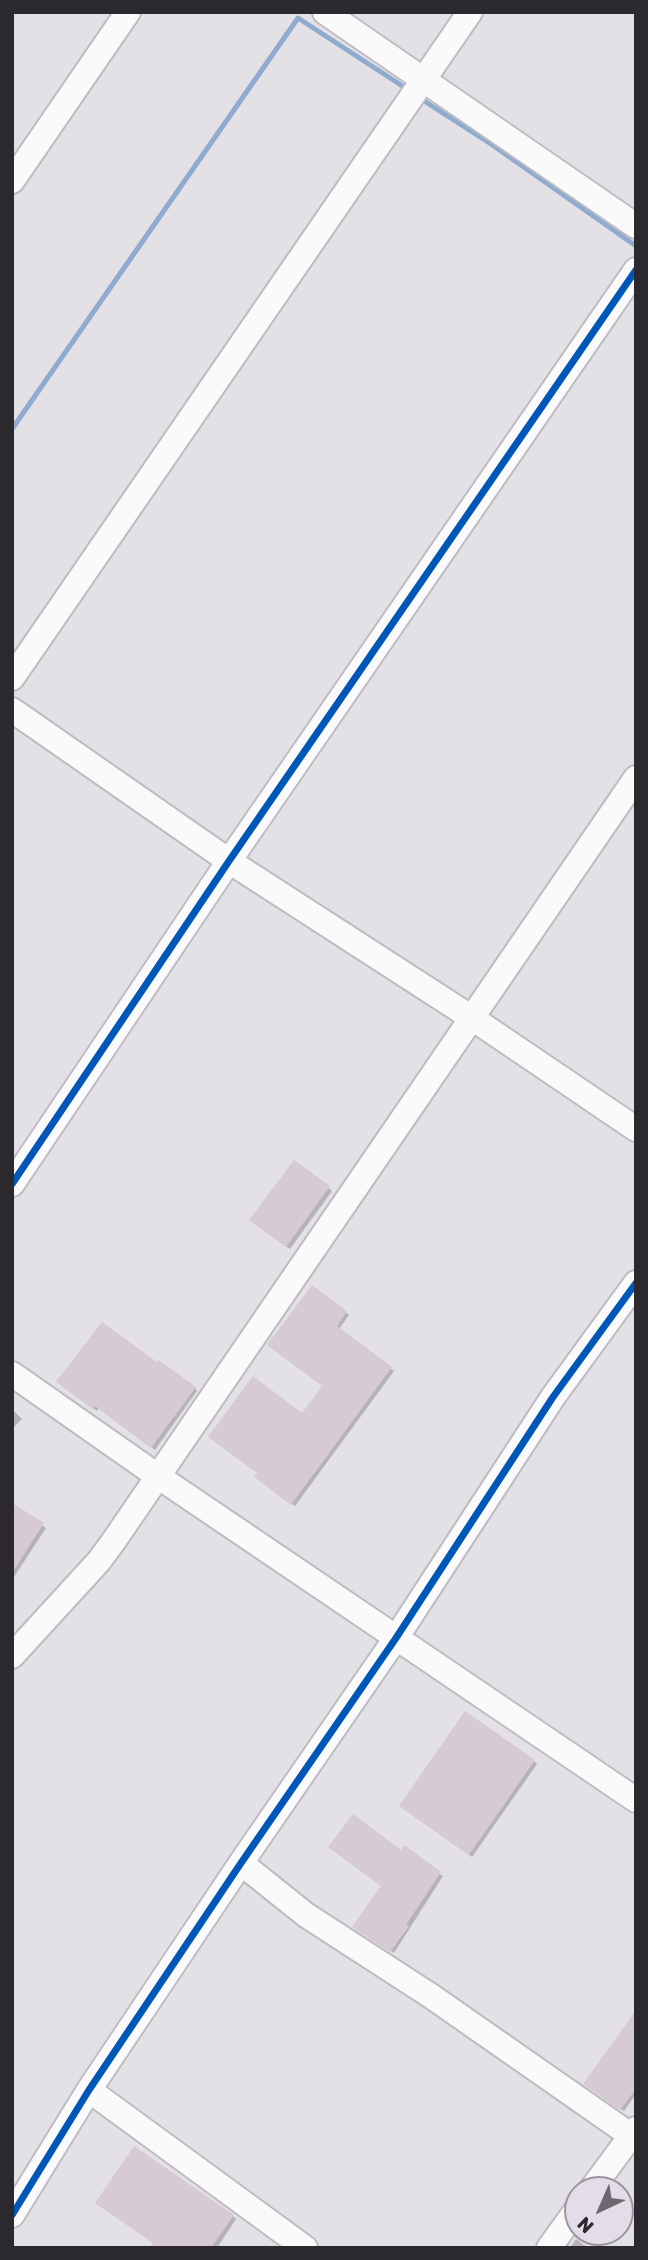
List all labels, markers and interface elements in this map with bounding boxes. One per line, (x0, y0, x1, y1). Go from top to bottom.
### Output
north arrow (564, 2176, 634, 2246)
text: N (573, 2212, 598, 2238)

